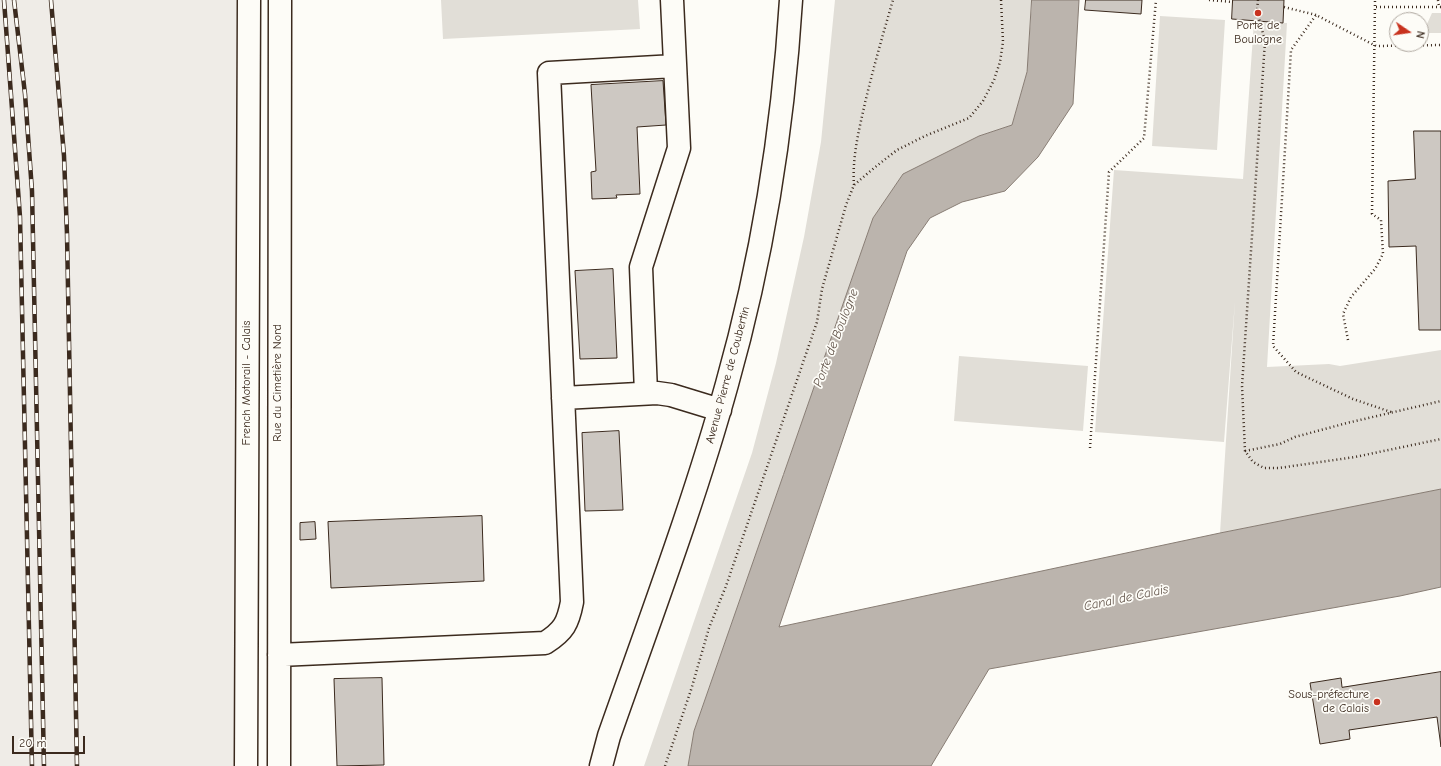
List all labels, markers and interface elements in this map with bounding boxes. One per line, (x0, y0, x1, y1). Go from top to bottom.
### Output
marker: Porte de Boulogne (1253, 8, 1263, 18)
north arrow (1389, 12, 1429, 52)
place label: Porte de Boulogne (1234, 19, 1282, 47)
text: N (1413, 30, 1427, 40)
water label: Porte de Boulogne (810, 287, 862, 389)
street label: Avenue Pierre de Coubertin (703, 305, 753, 445)
street label: French Motorail - Calais (240, 320, 254, 446)
street label: Rue du Cimetière Nord (271, 324, 285, 442)
water label: Canal de Calais (1082, 581, 1170, 615)
place label: Sous-préfecture de Calais (1288, 688, 1369, 716)
marker: Sous-préfecture de Calais (1372, 697, 1382, 707)
scale bar (14, 728, 87, 754)
text: 20 m (19, 736, 47, 750)

